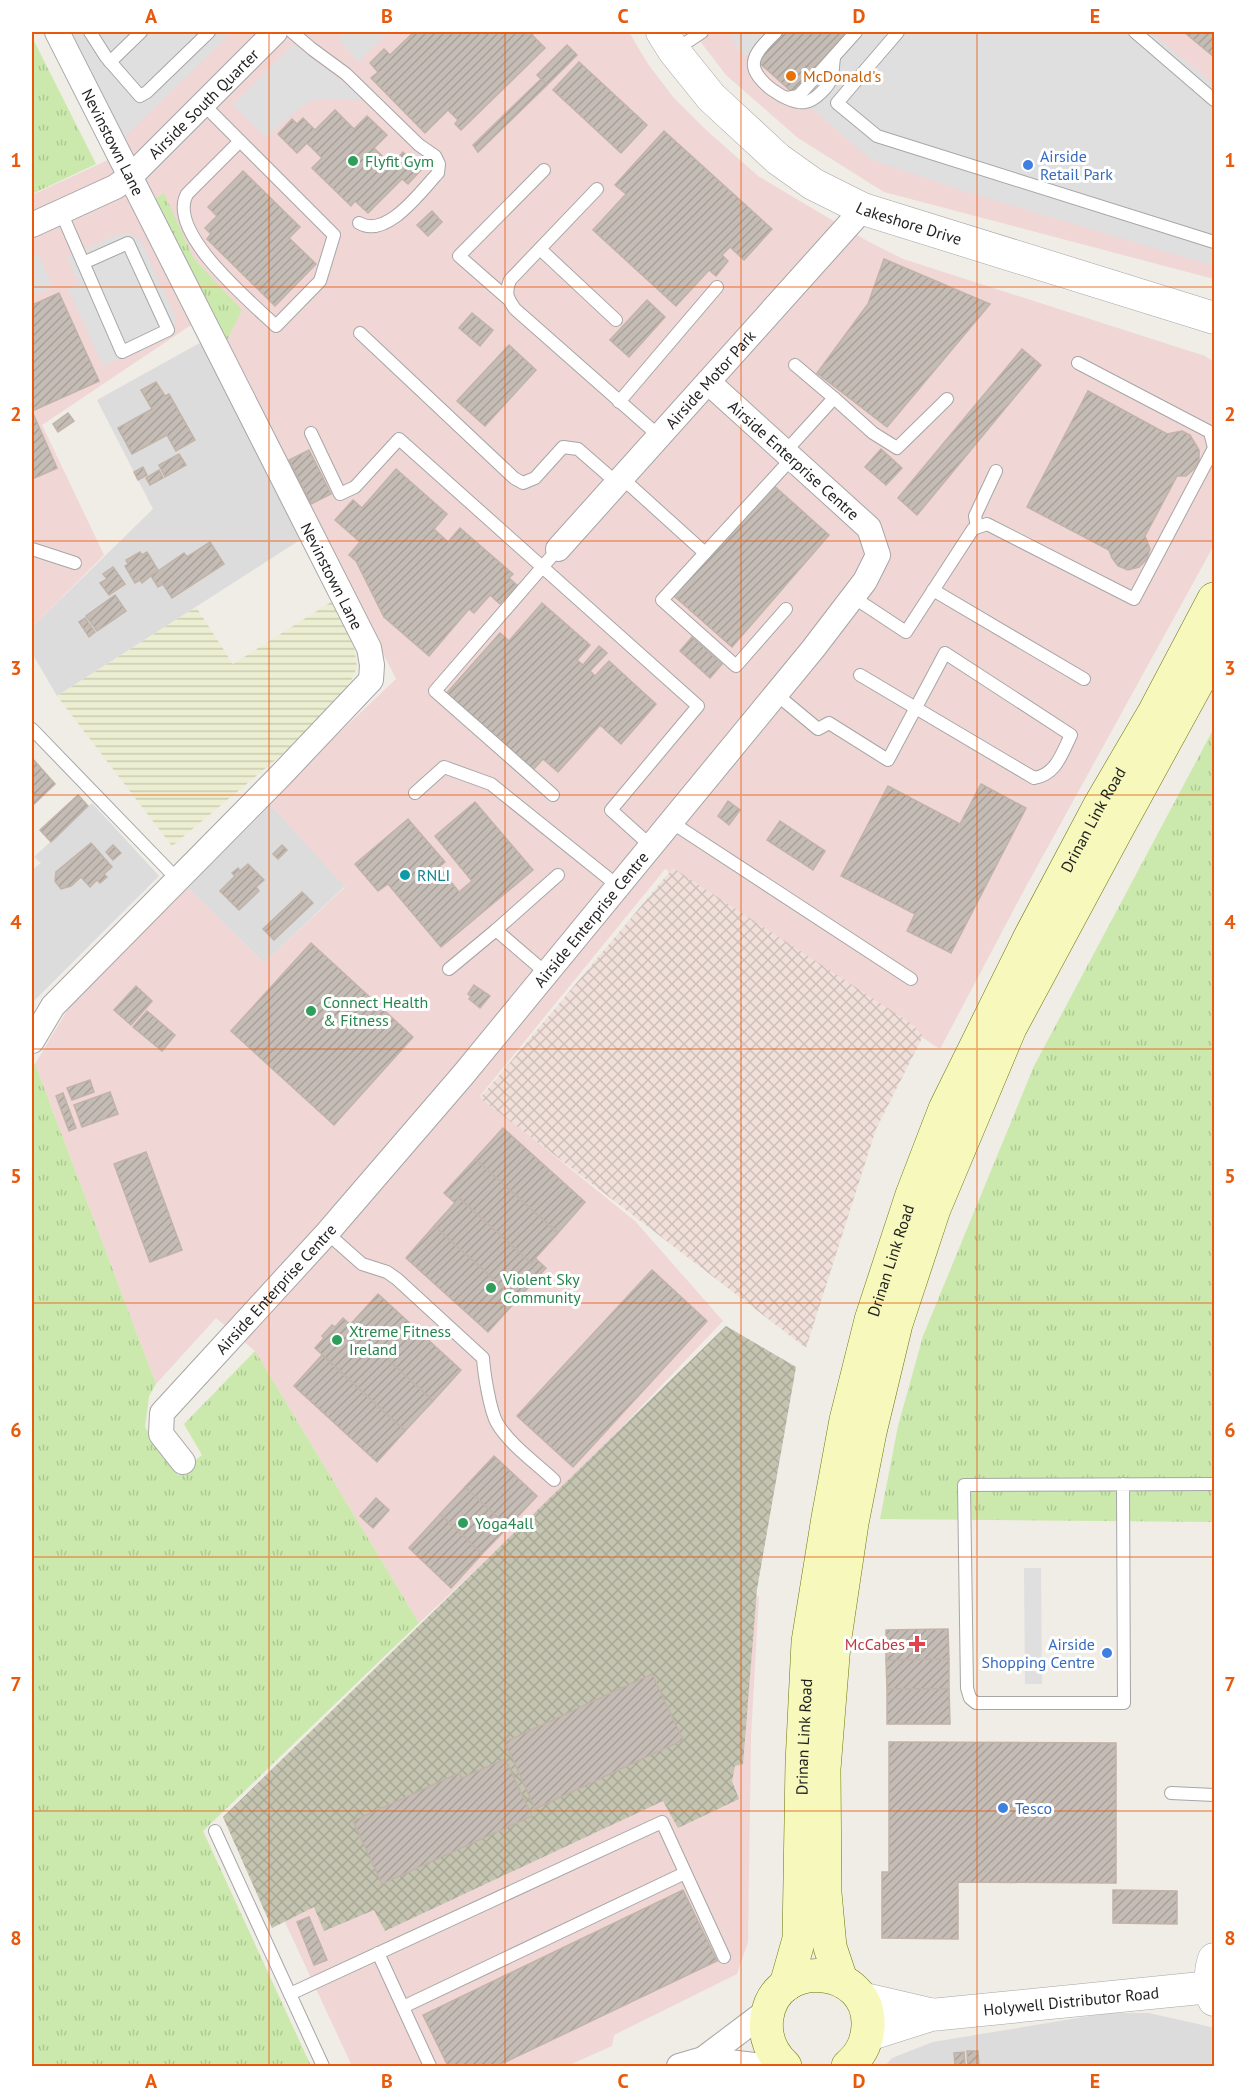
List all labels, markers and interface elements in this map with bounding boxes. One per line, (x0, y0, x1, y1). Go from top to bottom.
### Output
text: A (145, 3, 158, 29)
text: B (381, 3, 393, 29)
text: C (617, 3, 629, 29)
text: D (853, 3, 866, 29)
text: E (1090, 3, 1100, 29)
street label: Airside South Quarter (144, 44, 263, 163)
place label: McDonald's (803, 66, 881, 86)
marker: McDonald's (784, 69, 798, 83)
street label: Nevinstown Lane (77, 85, 149, 199)
place label: Airside Retail Park (1040, 146, 1113, 184)
text: 1 (10, 147, 22, 173)
text: 1 (1224, 147, 1236, 173)
place label: Flyfit Gym (365, 151, 434, 171)
marker: Flyfit Gym (346, 154, 360, 168)
marker: Airside Retail Park (1021, 158, 1035, 172)
street label: Lakeshore Drive (853, 197, 964, 249)
street label: Airside Motor Park (661, 326, 760, 433)
street label: Airside Enterprise Centre (724, 396, 864, 524)
text: 2 (10, 401, 22, 427)
text: 2 (1224, 401, 1236, 427)
street label: Nevinstown Lane (296, 519, 368, 633)
text: 3 (10, 655, 22, 681)
text: 3 (1224, 655, 1236, 681)
street label: Drinan Link Road (1056, 764, 1130, 876)
street label: Airside Enterprise Centre (530, 847, 653, 991)
place label: RNLI (417, 865, 450, 885)
marker: RNLI (398, 868, 412, 882)
text: 4 (10, 909, 22, 935)
text: 4 (1224, 909, 1236, 935)
place label: Connect Health & Fitness (323, 992, 428, 1030)
marker: Connect Health & Fitness (304, 1004, 318, 1018)
text: 5 (10, 1163, 22, 1189)
text: 5 (1224, 1163, 1236, 1189)
street label: Drinan Link Road (863, 1202, 918, 1319)
street label: Airside Enterprise Centre (211, 1220, 340, 1358)
place label: Violent Sky Community (502, 1269, 581, 1307)
marker: Violent Sky Community (484, 1281, 498, 1295)
place label: Xtreme Fitness Ireland (349, 1321, 451, 1359)
marker: Xtreme Fitness Ireland (330, 1333, 344, 1347)
text: 6 (10, 1417, 22, 1443)
text: 6 (1224, 1417, 1236, 1443)
place label: Yoga4all (475, 1513, 534, 1533)
marker: Yoga4all (456, 1516, 470, 1530)
place label: McCabes (845, 1634, 905, 1654)
place label: Airside Shopping Centre (982, 1634, 1095, 1672)
marker: McCabes (910, 1637, 924, 1651)
marker: Airside Shopping Centre (1100, 1646, 1114, 1660)
text: 7 (10, 1671, 22, 1697)
text: 7 (1224, 1671, 1236, 1697)
street label: Drinan Link Road (791, 1678, 816, 1795)
place label: Tesco (1015, 1798, 1052, 1818)
marker: Tesco (996, 1801, 1010, 1815)
text: 8 (10, 1925, 22, 1951)
text: 8 (1224, 1925, 1236, 1951)
street label: Holywell Distributor Road (982, 1982, 1160, 2020)
text: A (145, 2068, 158, 2094)
text: B (381, 2068, 393, 2094)
text: C (617, 2068, 629, 2094)
text: D (853, 2068, 866, 2094)
text: E (1090, 2068, 1100, 2094)

